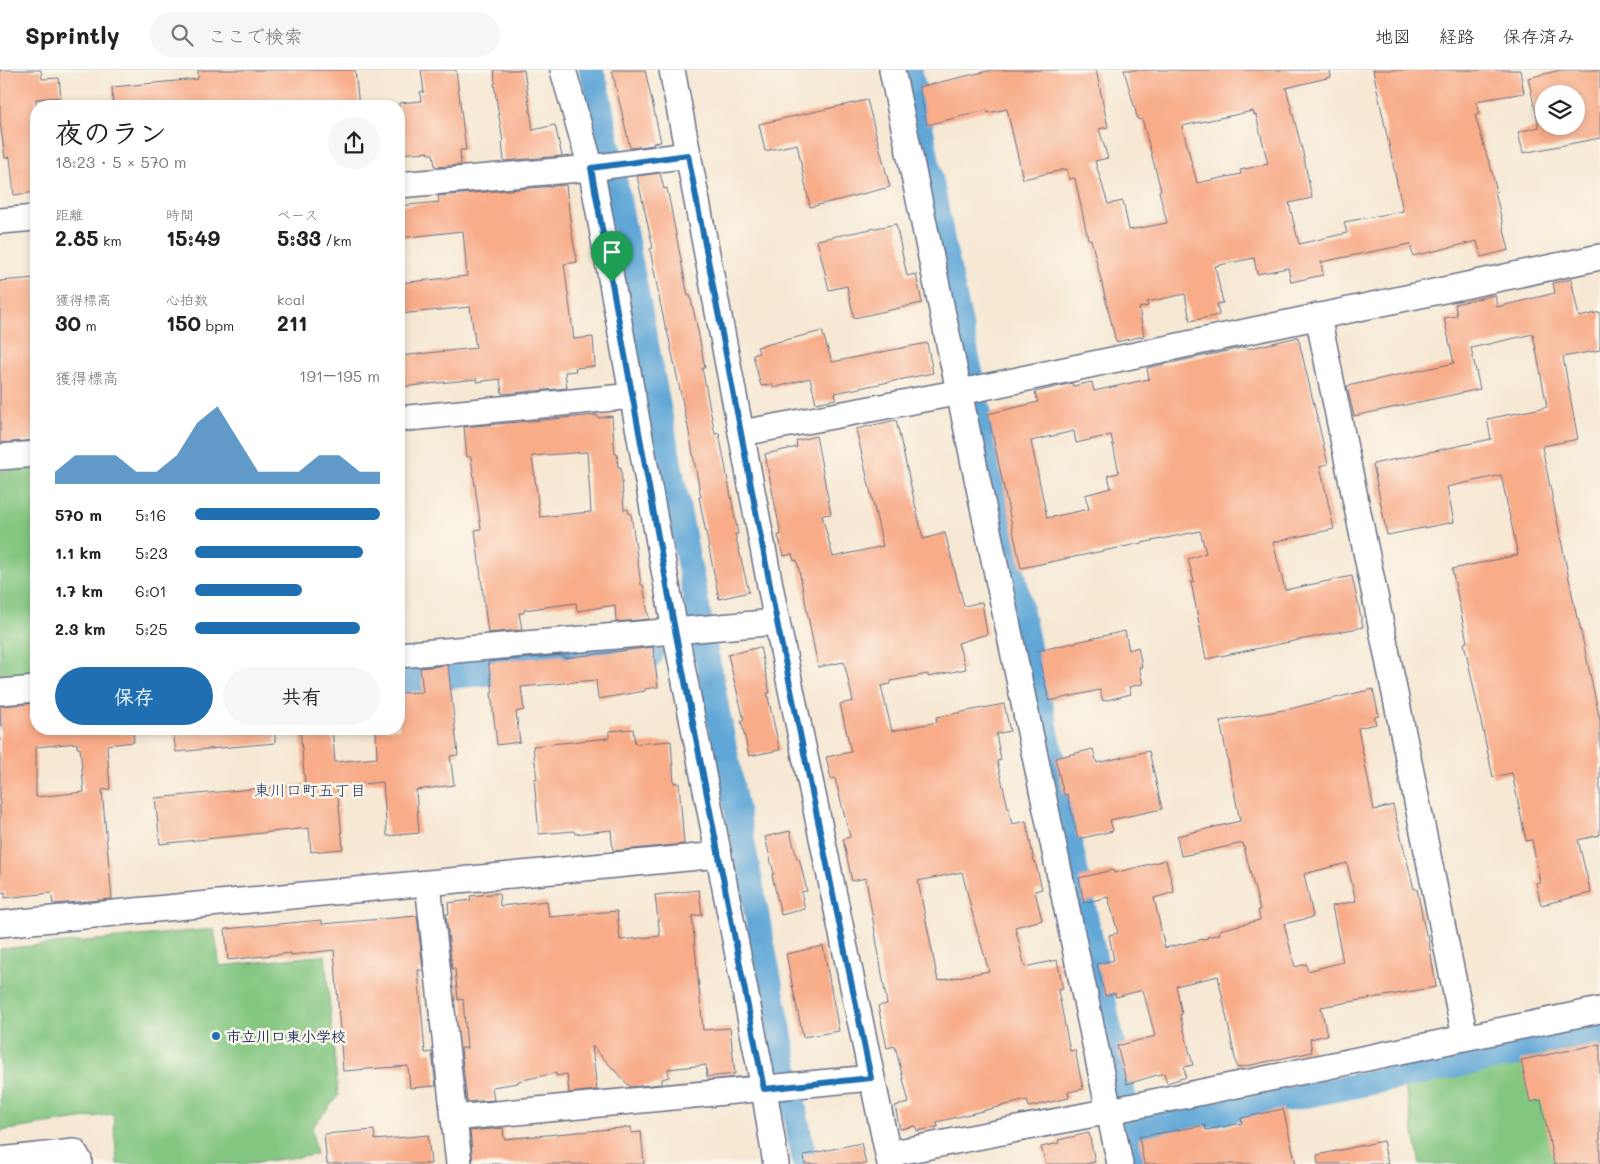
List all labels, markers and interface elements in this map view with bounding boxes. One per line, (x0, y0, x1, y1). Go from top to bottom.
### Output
search box (150, 12, 500, 57)
text: Sprintly (25, 19, 120, 50)
icon: search (168, 21, 196, 49)
text: ここで検索 (208, 23, 303, 48)
text: 地図 (1375, 24, 1411, 48)
text: 経路 (1439, 24, 1475, 48)
text: 保存済み (1503, 24, 1575, 48)
map controls (1535, 85, 1585, 135)
button: layers (1535, 85, 1585, 135)
text: 夜のラン (55, 114, 167, 150)
button: share (328, 117, 380, 169)
text: 18:23 · 5 × 570 m (55, 151, 186, 172)
text: 距離 (55, 205, 83, 224)
text: 時間 (166, 205, 194, 224)
text: ペース (277, 205, 318, 224)
text: 2.85 (55, 224, 99, 251)
text: 15:49 (166, 224, 220, 251)
text: 5:33 (277, 224, 321, 251)
text: km (99, 231, 122, 250)
text: /km (321, 231, 352, 250)
pin (591, 231, 633, 282)
icon: arrive (598, 238, 626, 266)
text: 獲得標高 (55, 290, 111, 309)
text: 心拍数 (166, 290, 208, 309)
text: kcal (277, 290, 305, 309)
text: 30 (55, 309, 81, 336)
text: 150 (166, 309, 201, 336)
text: 211 (277, 309, 307, 336)
text: m (81, 316, 97, 335)
text: bpm (201, 316, 234, 335)
text: 191–195 m (299, 365, 380, 386)
text: 獲得標高 (55, 367, 119, 388)
text: 570 m (55, 504, 102, 525)
text: 5:16 (135, 504, 166, 525)
text: 1.1 km (55, 542, 101, 563)
text: 5:23 (135, 542, 168, 563)
text: 1.7 km (55, 580, 103, 601)
text: 6:01 (135, 580, 167, 601)
text: 2.3 km (55, 618, 106, 639)
text: 5:25 (135, 618, 168, 639)
button: 保存 (55, 667, 213, 725)
button: 共有 (223, 667, 380, 725)
district label: 東川口町五丁目 (254, 779, 366, 800)
place label: 市立川口東小学校 (226, 1026, 346, 1046)
marker: 市立川口東小学校 (210, 1030, 222, 1042)

